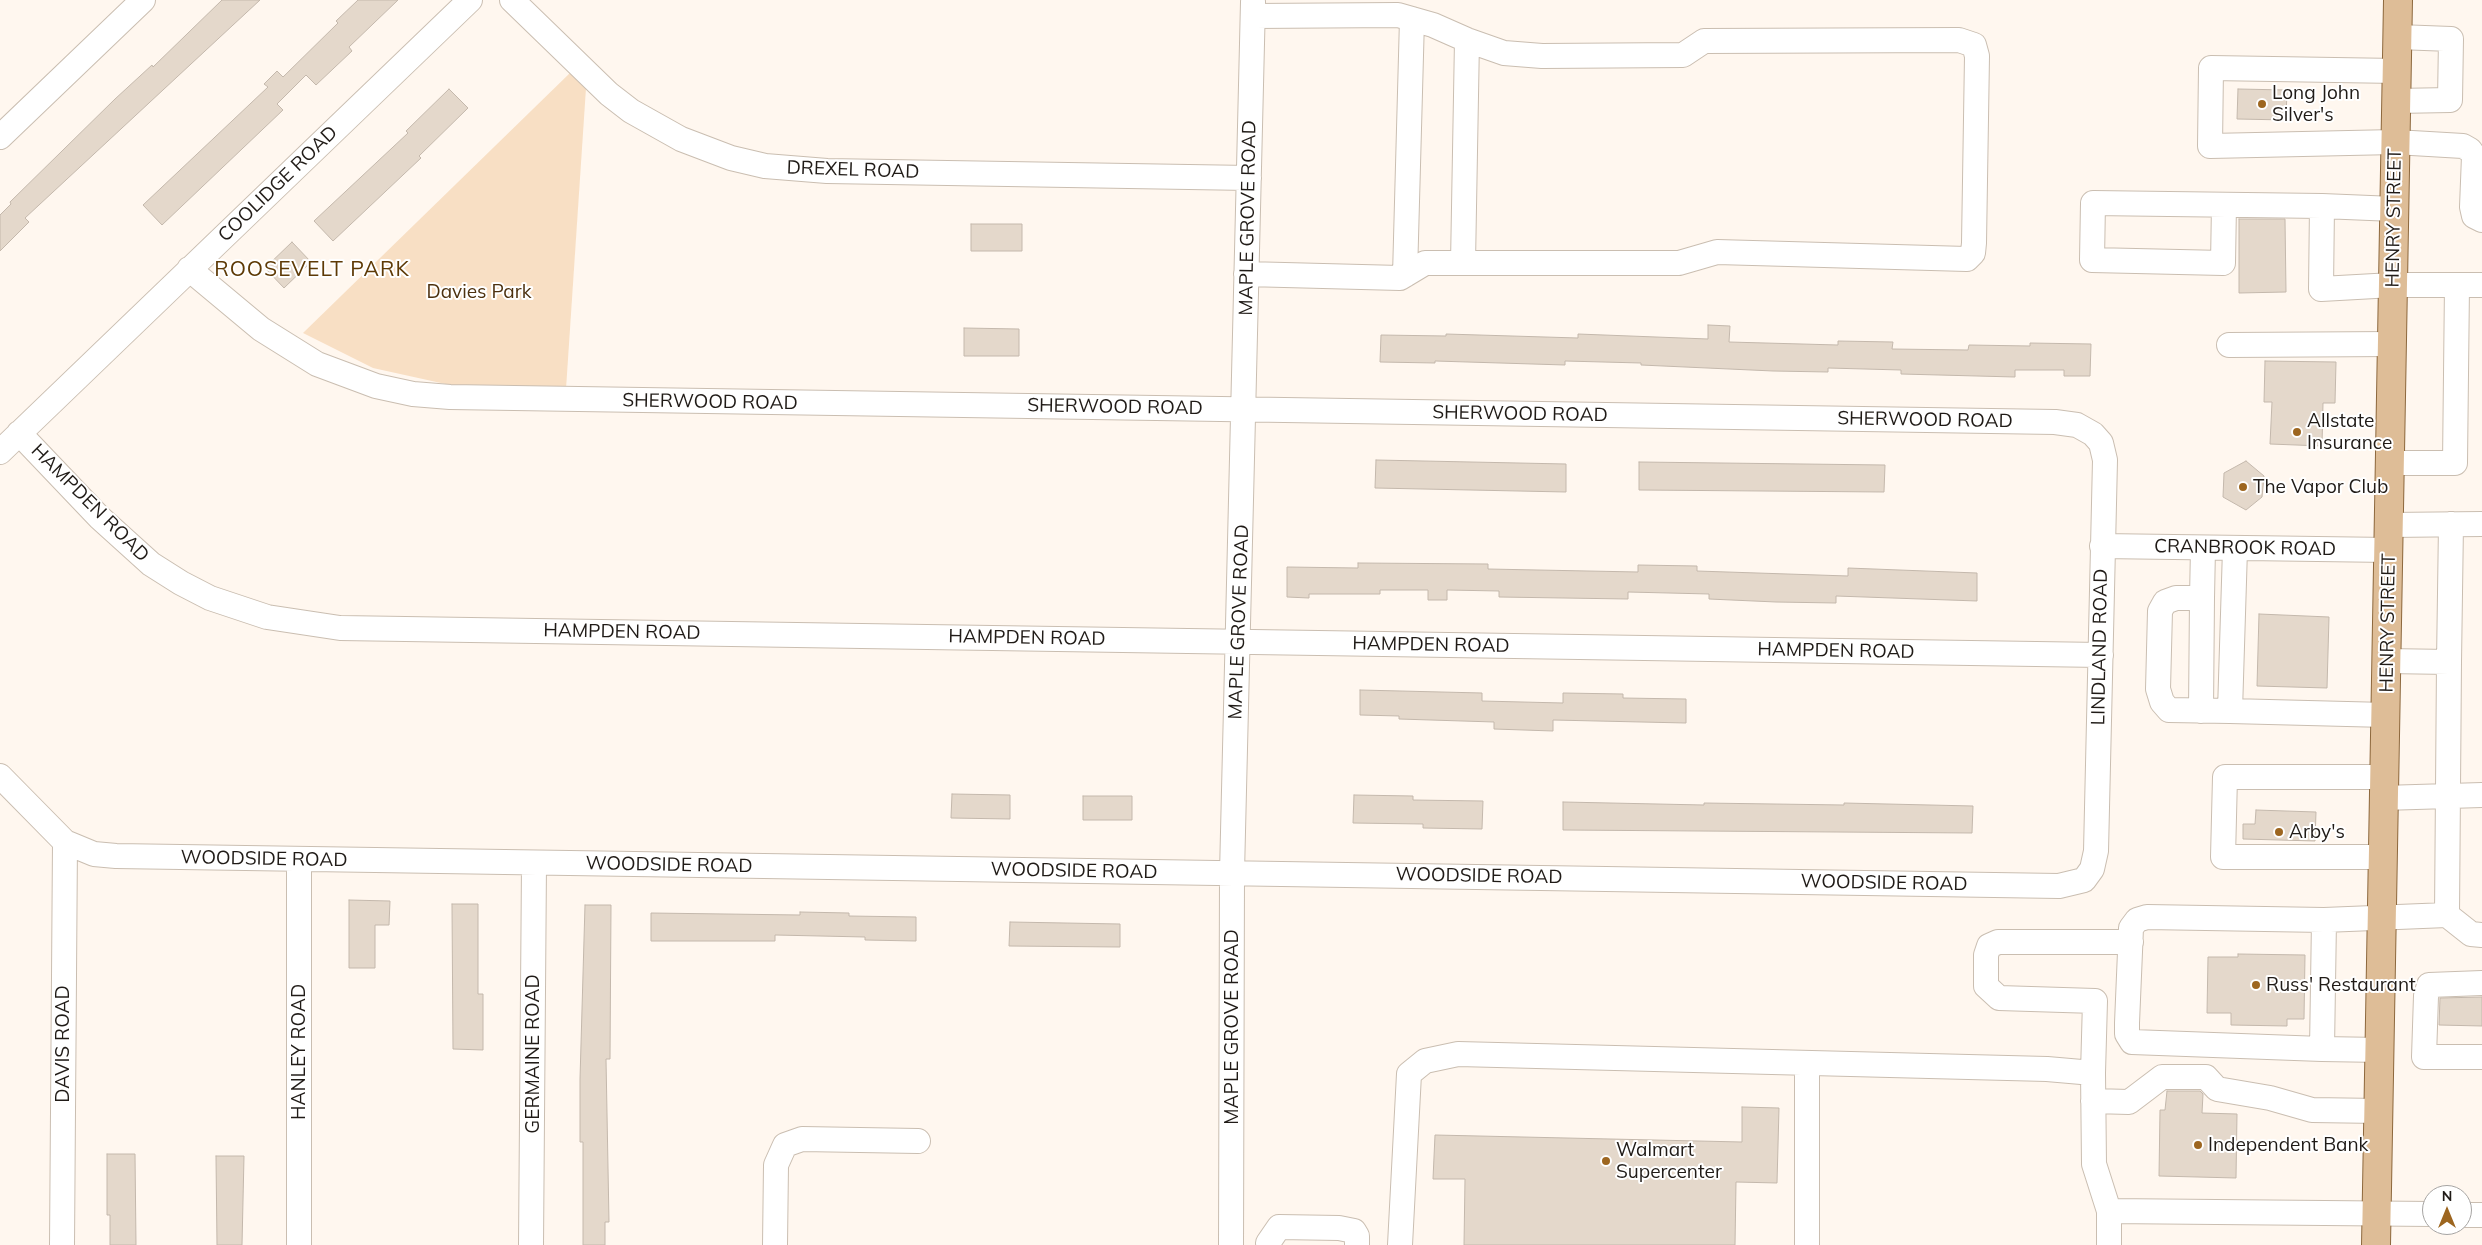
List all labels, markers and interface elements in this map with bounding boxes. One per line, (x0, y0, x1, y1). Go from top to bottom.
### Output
place label: Long John Silver's (2272, 82, 2360, 126)
marker: Long John Silver's (2256, 98, 2268, 110)
street label: MAPLE GROVE ROAD (1235, 120, 1261, 316)
street label: COOLIDGE ROAD (214, 121, 342, 247)
street label: HENRY STREET (2381, 148, 2407, 288)
street label: DREXEL ROAD (786, 156, 920, 184)
district label: ROOSEVELT PARK (212, 257, 412, 283)
park label: Davies Park (427, 281, 531, 303)
street label: SHERWOOD ROAD (622, 389, 798, 415)
street label: SHERWOOD ROAD (1027, 394, 1203, 420)
street label: SHERWOOD ROAD (1432, 401, 1608, 427)
street label: SHERWOOD ROAD (1837, 407, 2013, 433)
place label: Allstate Insurance (2307, 410, 2392, 454)
marker: Allstate Insurance (2291, 426, 2303, 438)
street label: HAMPDEN ROAD (26, 439, 154, 567)
place label: The Vapor Club (2253, 476, 2388, 498)
marker: The Vapor Club (2237, 481, 2249, 493)
street label: MAPLE GROVE ROAD (1224, 524, 1254, 720)
street label: CRANBROOK ROAD (2154, 535, 2336, 561)
street label: HENRY STREET (2375, 553, 2401, 693)
street label: LINDLAND ROAD (2087, 569, 2113, 725)
street label: HAMPDEN ROAD (543, 619, 701, 645)
street label: HAMPDEN ROAD (948, 625, 1106, 651)
street label: HAMPDEN ROAD (1352, 632, 1510, 658)
street label: HAMPDEN ROAD (1757, 638, 1915, 664)
place label: Arby's (2289, 821, 2345, 843)
marker: Arby's (2273, 826, 2285, 838)
street label: WOODSIDE ROAD (180, 846, 348, 872)
street label: WOODSIDE ROAD (585, 852, 753, 878)
street label: WOODSIDE ROAD (990, 858, 1158, 884)
street label: WOODSIDE ROAD (1395, 863, 1563, 889)
street label: WOODSIDE ROAD (1800, 870, 1968, 896)
street label: MAPLE GROVE ROAD (1221, 929, 1243, 1125)
street label: GERMAINE ROAD (522, 974, 544, 1134)
place label: Russ' Restaurant (2266, 974, 2416, 996)
marker: Russ' Restaurant (2250, 979, 2262, 991)
street label: HANLEY ROAD (288, 984, 310, 1120)
street label: DAVIS ROAD (52, 985, 74, 1103)
place label: Independent Bank (2208, 1134, 2368, 1156)
place label: Walmart Supercenter (1616, 1139, 1722, 1183)
marker: Independent Bank (2192, 1139, 2204, 1151)
marker: Walmart Supercenter (1600, 1155, 1612, 1167)
north arrow (2422, 1185, 2472, 1235)
text: N (2442, 1187, 2452, 1205)

